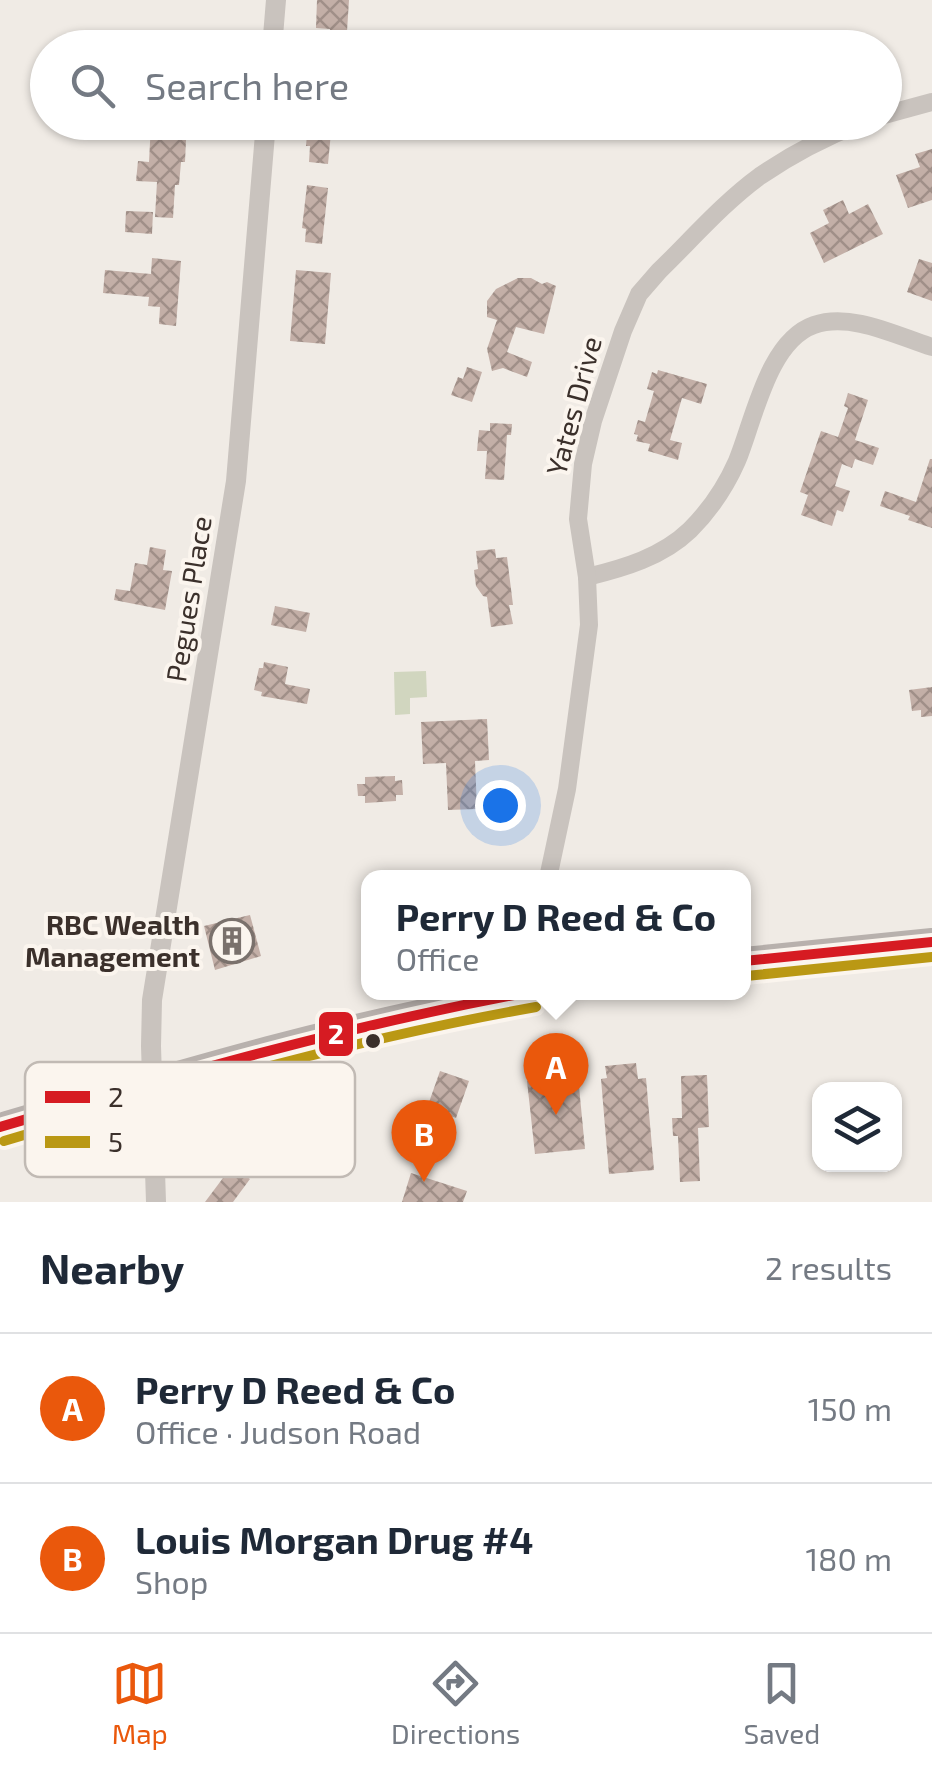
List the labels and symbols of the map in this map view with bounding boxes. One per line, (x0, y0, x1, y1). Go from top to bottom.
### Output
street label: Yates Drive (538, 333, 608, 479)
street label: Pegues Place (158, 514, 218, 684)
your location (475, 780, 526, 831)
place label: RBC Wealth Management (25, 907, 200, 973)
building icon: RBC Wealth Management (209, 918, 255, 964)
line badge: 2 (317, 1010, 355, 1058)
text: 2 (328, 1016, 344, 1050)
unlabelled marker (363, 1031, 383, 1051)
pin: A (524, 1032, 588, 1115)
legend (25, 1062, 355, 1177)
text: 2 (108, 1079, 124, 1113)
pin: B (392, 1100, 456, 1182)
text: 5 (108, 1124, 123, 1158)

